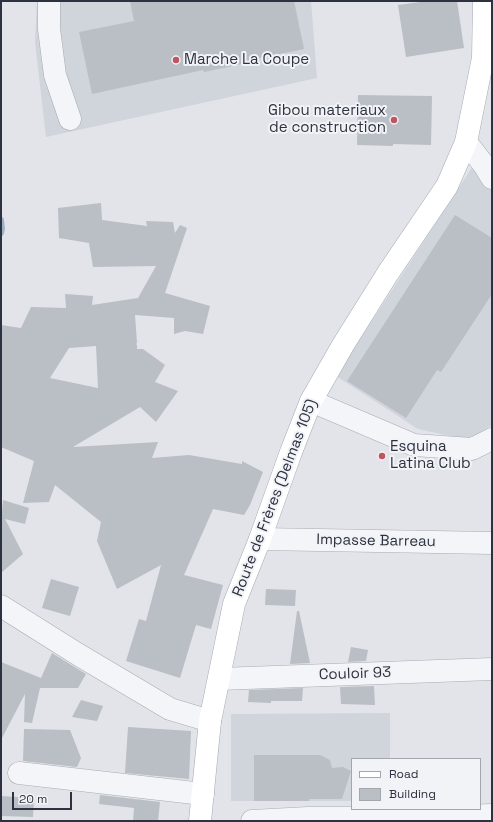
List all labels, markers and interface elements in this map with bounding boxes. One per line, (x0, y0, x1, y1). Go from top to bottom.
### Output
place label: Marche La Coupe (184, 51, 309, 69)
marker: Marche La Coupe (171, 55, 181, 65)
place label: Gibou materiaux de construction (268, 102, 386, 137)
marker: Gibou materiaux de construction (389, 115, 399, 125)
street label: Route de Frères (Delmas 105) (229, 397, 321, 599)
place label: Esquina Latina Club (390, 438, 471, 473)
marker: Esquina Latina Club (377, 451, 387, 461)
street label: Impasse Barreau (316, 531, 436, 551)
street label: Couloir 93 (318, 664, 392, 684)
legend (351, 758, 481, 810)
text: Road (389, 766, 418, 782)
scale bar (14, 784, 74, 810)
text: Building (389, 786, 436, 802)
text: 20 m (19, 791, 47, 807)

